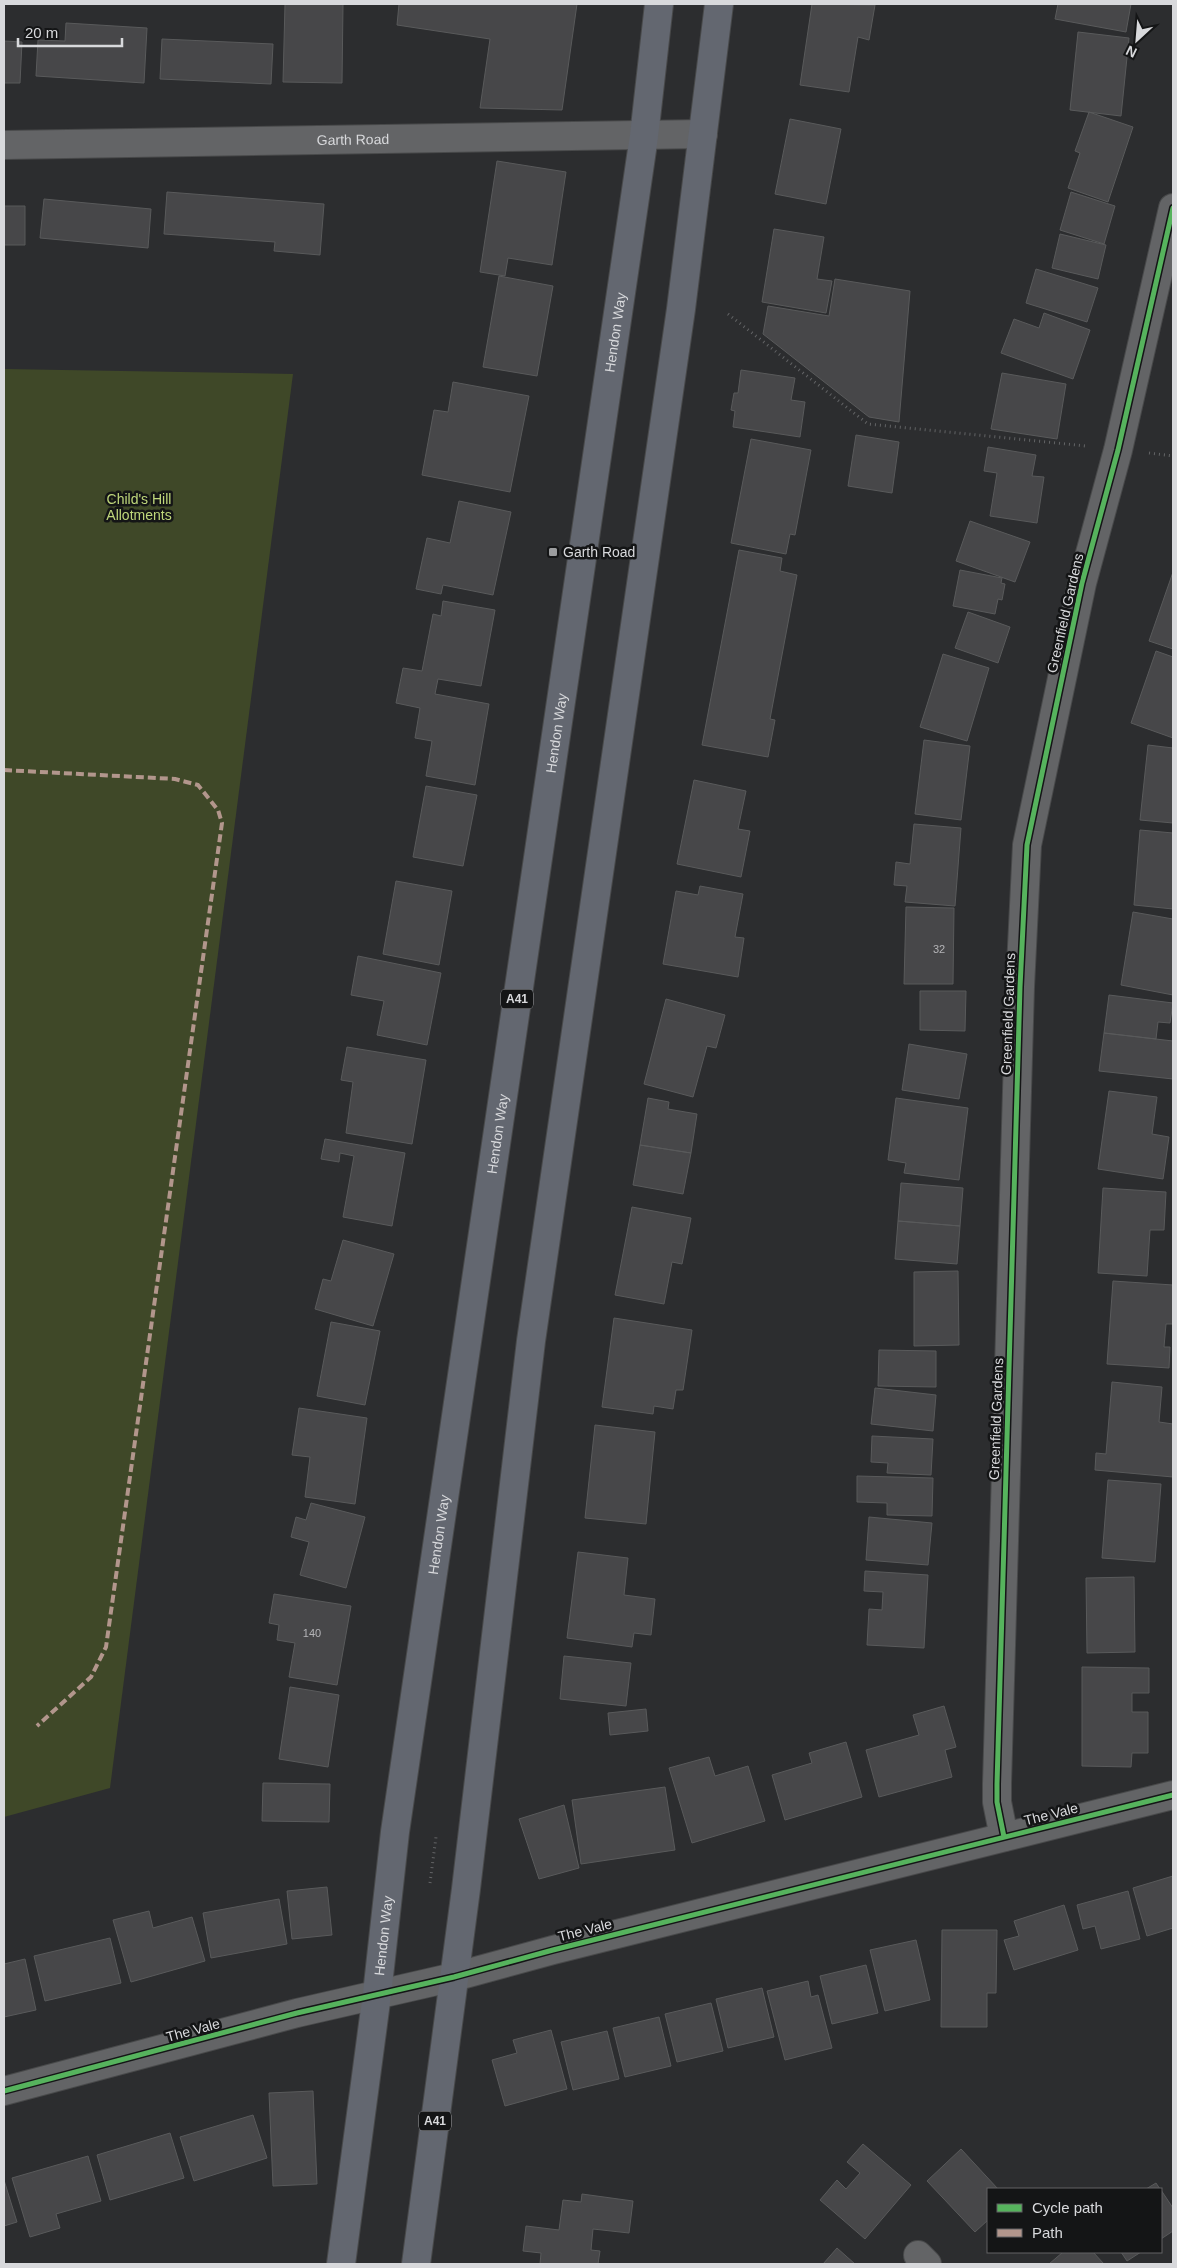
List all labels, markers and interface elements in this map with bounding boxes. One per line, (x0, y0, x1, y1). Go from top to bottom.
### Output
scale bar (18, 15, 121, 47)
north arrow (1112, 15, 1162, 65)
text: 20 m (25, 24, 58, 41)
text: N (1123, 42, 1139, 61)
street label: Garth Road (317, 131, 389, 148)
street label: Hendon Way (601, 291, 629, 373)
park label: Child's Hill Allotments (106, 491, 172, 523)
place label: Garth Road (563, 544, 635, 560)
marker: Garth Road (547, 546, 559, 558)
street label: Greenfield Gardens (1043, 552, 1087, 674)
street label: Hendon Way (543, 692, 570, 774)
house number: 32 (933, 943, 945, 955)
street label: Greenfield Gardens (998, 953, 1018, 1075)
road number: A41 (501, 990, 533, 1009)
street label: Hendon Way (484, 1093, 511, 1175)
street label: Greenfield Gardens (986, 1358, 1006, 1480)
street label: Hendon Way (425, 1494, 452, 1576)
house number: 140 (303, 1627, 321, 1639)
street label: The Vale (1022, 1800, 1080, 1828)
street label: Hendon Way (371, 1895, 396, 1977)
street label: The Vale (556, 1916, 614, 1944)
street label: The Vale (164, 2015, 222, 2045)
road number: A41 (419, 2112, 451, 2130)
legend (987, 2188, 1162, 2253)
text: Cycle path (1032, 2199, 1103, 2216)
text: Path (1032, 2224, 1063, 2241)

